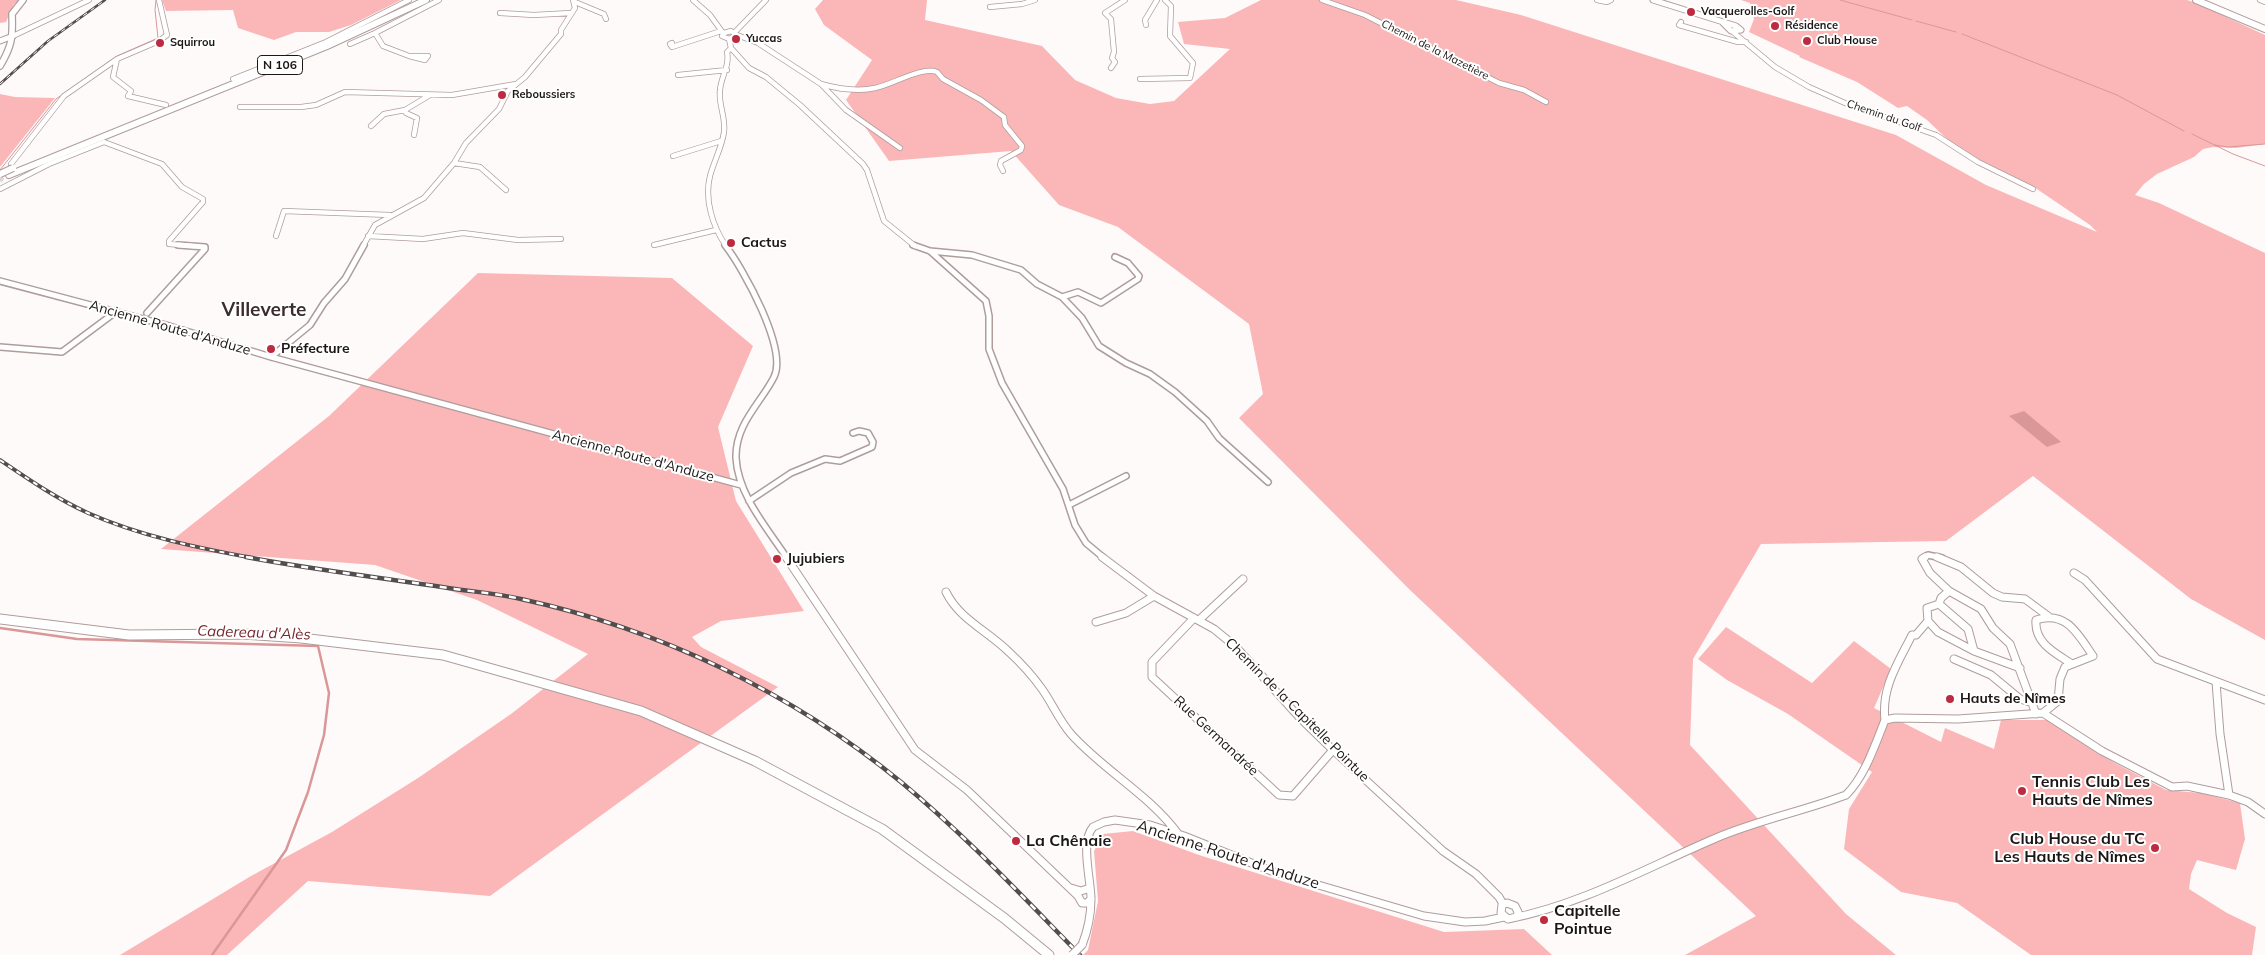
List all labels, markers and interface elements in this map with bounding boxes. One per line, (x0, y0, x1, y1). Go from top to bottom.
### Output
place label: Vacquerolles-Golf (1701, 5, 1794, 19)
marker: Vacquerolles-Golf (1685, 6, 1697, 18)
street label: Chemin de la Mazetière (1379, 17, 1491, 83)
place label: Résidence (1785, 19, 1838, 33)
marker: Résidence (1769, 20, 1781, 32)
place label: Yuccas (746, 32, 782, 46)
marker: Yuccas (730, 33, 742, 45)
place label: Club House (1817, 34, 1877, 48)
marker: Club House (1801, 35, 1813, 47)
place label: Squirrou (170, 36, 215, 50)
marker: Squirrou (154, 37, 166, 49)
road number: N 106 (258, 56, 302, 74)
place label: Reboussiers (512, 88, 575, 102)
marker: Reboussiers (496, 89, 508, 101)
street label: Chemin du Golf (1845, 97, 1923, 135)
place label: Cactus (741, 235, 787, 251)
marker: Cactus (725, 237, 737, 249)
street label: Ancienne Route d'Anduze (87, 297, 253, 359)
district label: Villeverte (222, 299, 306, 321)
place label: Préfecture (281, 341, 350, 357)
marker: Préfecture (265, 343, 277, 355)
street label: Ancienne Route d'Anduze (550, 426, 716, 486)
place label: Jujubiers (787, 551, 845, 567)
marker: Jujubiers (771, 553, 783, 565)
water label: Cadereau d'Alès (197, 622, 311, 644)
street label: Chemin de la Capitelle Pointue (1222, 635, 1372, 785)
place label: Hauts de Nîmes (1960, 691, 2066, 707)
street label: Rue Germandrée (1170, 693, 1262, 779)
marker: Hauts de Nîmes (1944, 693, 1956, 705)
place label: Tennis Club Les Hauts de Nîmes (2032, 772, 2153, 810)
marker: Tennis Club Les Hauts de Nîmes (2016, 785, 2028, 797)
street label: Ancienne Route d'Anduze (1134, 816, 1322, 894)
place label: Club House du TC Les Hauts de Nîmes (1994, 829, 2145, 867)
place label: La Chênaie (1026, 831, 1111, 851)
marker: La Chênaie (1010, 835, 1022, 847)
marker: Club House du TC Les Hauts de Nîmes (2149, 842, 2161, 854)
place label: Capitelle Pointue (1554, 901, 1621, 939)
marker: Capitelle Pointue (1538, 914, 1550, 926)

